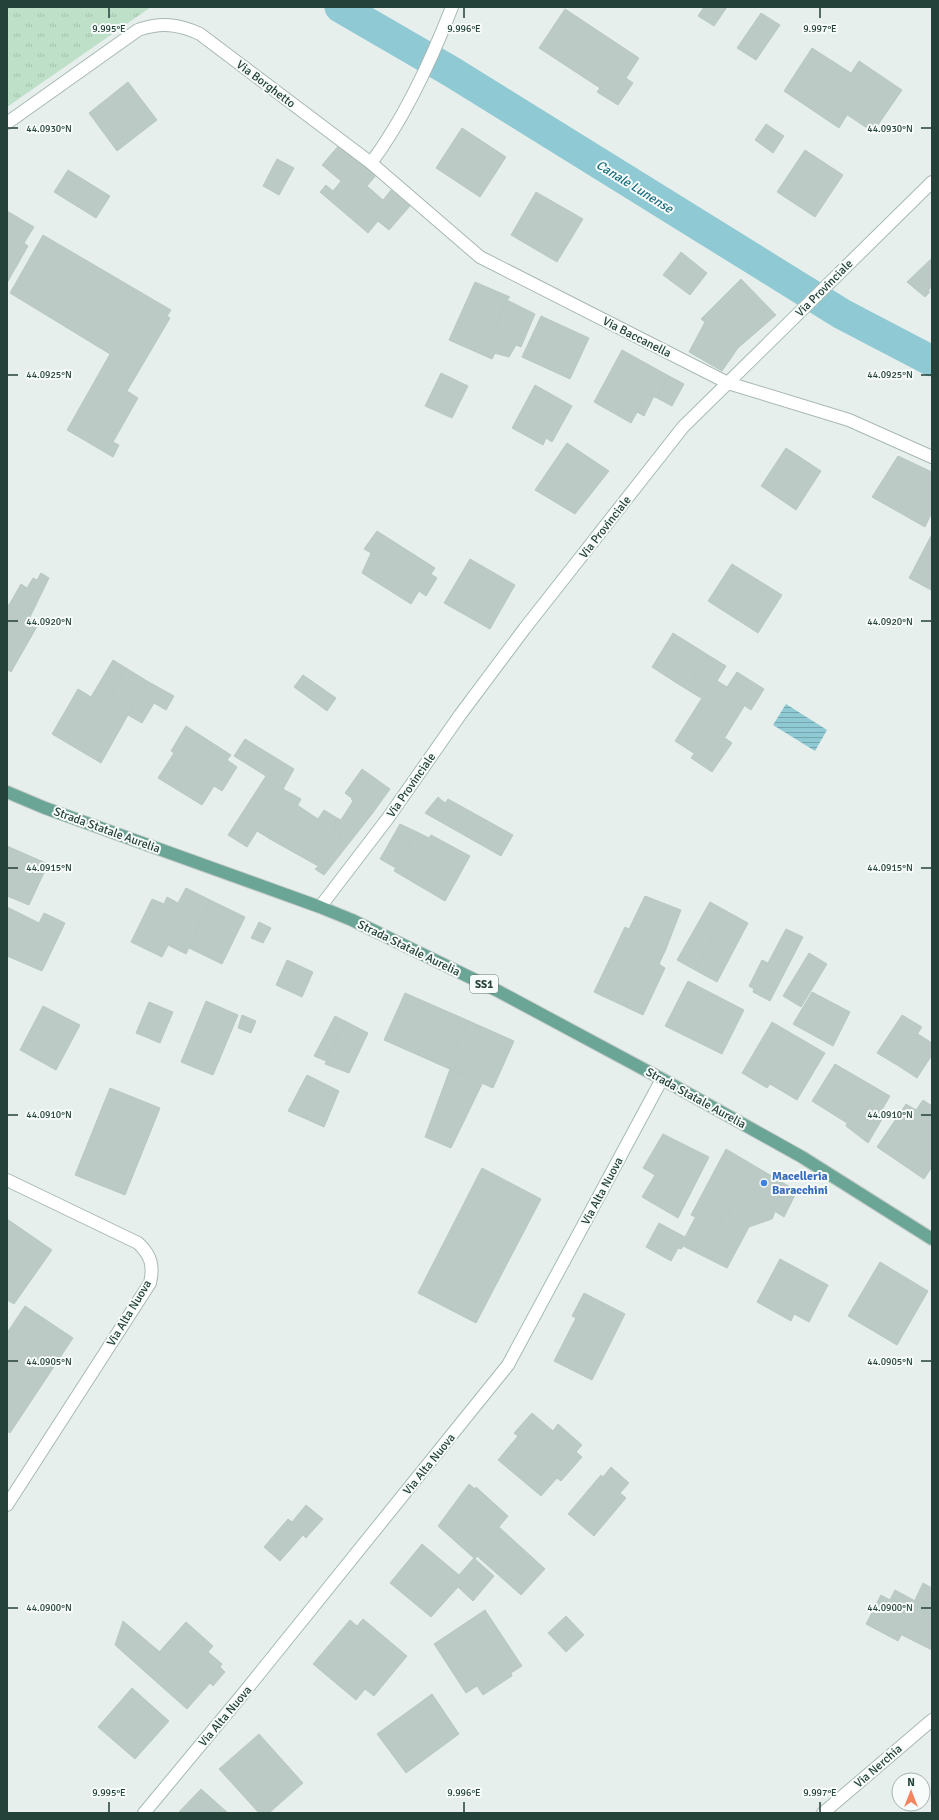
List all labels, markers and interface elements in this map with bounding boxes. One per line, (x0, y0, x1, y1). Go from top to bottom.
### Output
text: 9.995°E (92, 23, 126, 35)
text: 9.996°E (447, 23, 481, 35)
text: 9.997°E (803, 23, 837, 35)
street label: Via Borghetto (233, 57, 298, 111)
text: 44.0930°N (26, 123, 72, 135)
text: 44.0930°N (867, 123, 913, 135)
water label: Canale Lunense (593, 157, 677, 218)
street label: Via Provinciale (792, 256, 856, 320)
street label: Via Baccanella (600, 314, 674, 361)
text: 44.0925°N (26, 369, 72, 381)
text: 44.0925°N (867, 369, 913, 381)
street label: Via Provinciale (576, 493, 635, 562)
text: 44.0920°N (26, 616, 72, 628)
text: 44.0920°N (867, 616, 913, 628)
street label: Via Provinciale (384, 750, 439, 820)
street label: Strada Statale Aurelia (52, 804, 162, 857)
text: 44.0915°N (26, 862, 72, 874)
text: 44.0915°N (867, 862, 913, 874)
street label: Strada Statale Aurelia (355, 917, 463, 980)
road number: SS1 (470, 975, 498, 993)
street label: Strada Statale Aurelia (643, 1065, 748, 1132)
text: 44.0910°N (26, 1109, 72, 1121)
text: 44.0910°N (867, 1109, 913, 1121)
street label: Via Alta Nuova (578, 1155, 627, 1228)
place label: Macelleria Baracchini (772, 1169, 828, 1198)
marker: Macelleria Baracchini (759, 1178, 769, 1188)
street label: Via Alta Nuova (104, 1277, 155, 1349)
text: 44.0905°N (26, 1356, 72, 1368)
text: 44.0905°N (867, 1356, 913, 1368)
street label: Via Alta Nuova (400, 1431, 459, 1498)
text: 44.0900°N (26, 1602, 72, 1614)
text: 44.0900°N (867, 1602, 913, 1614)
street label: Via Alta Nuova (196, 1683, 255, 1750)
street label: Via Nerchia (851, 1741, 905, 1791)
north arrow (891, 1772, 931, 1812)
text: N (907, 1776, 915, 1789)
text: 9.995°E (92, 1787, 126, 1799)
text: 9.996°E (447, 1787, 481, 1799)
text: 9.997°E (803, 1787, 837, 1799)

